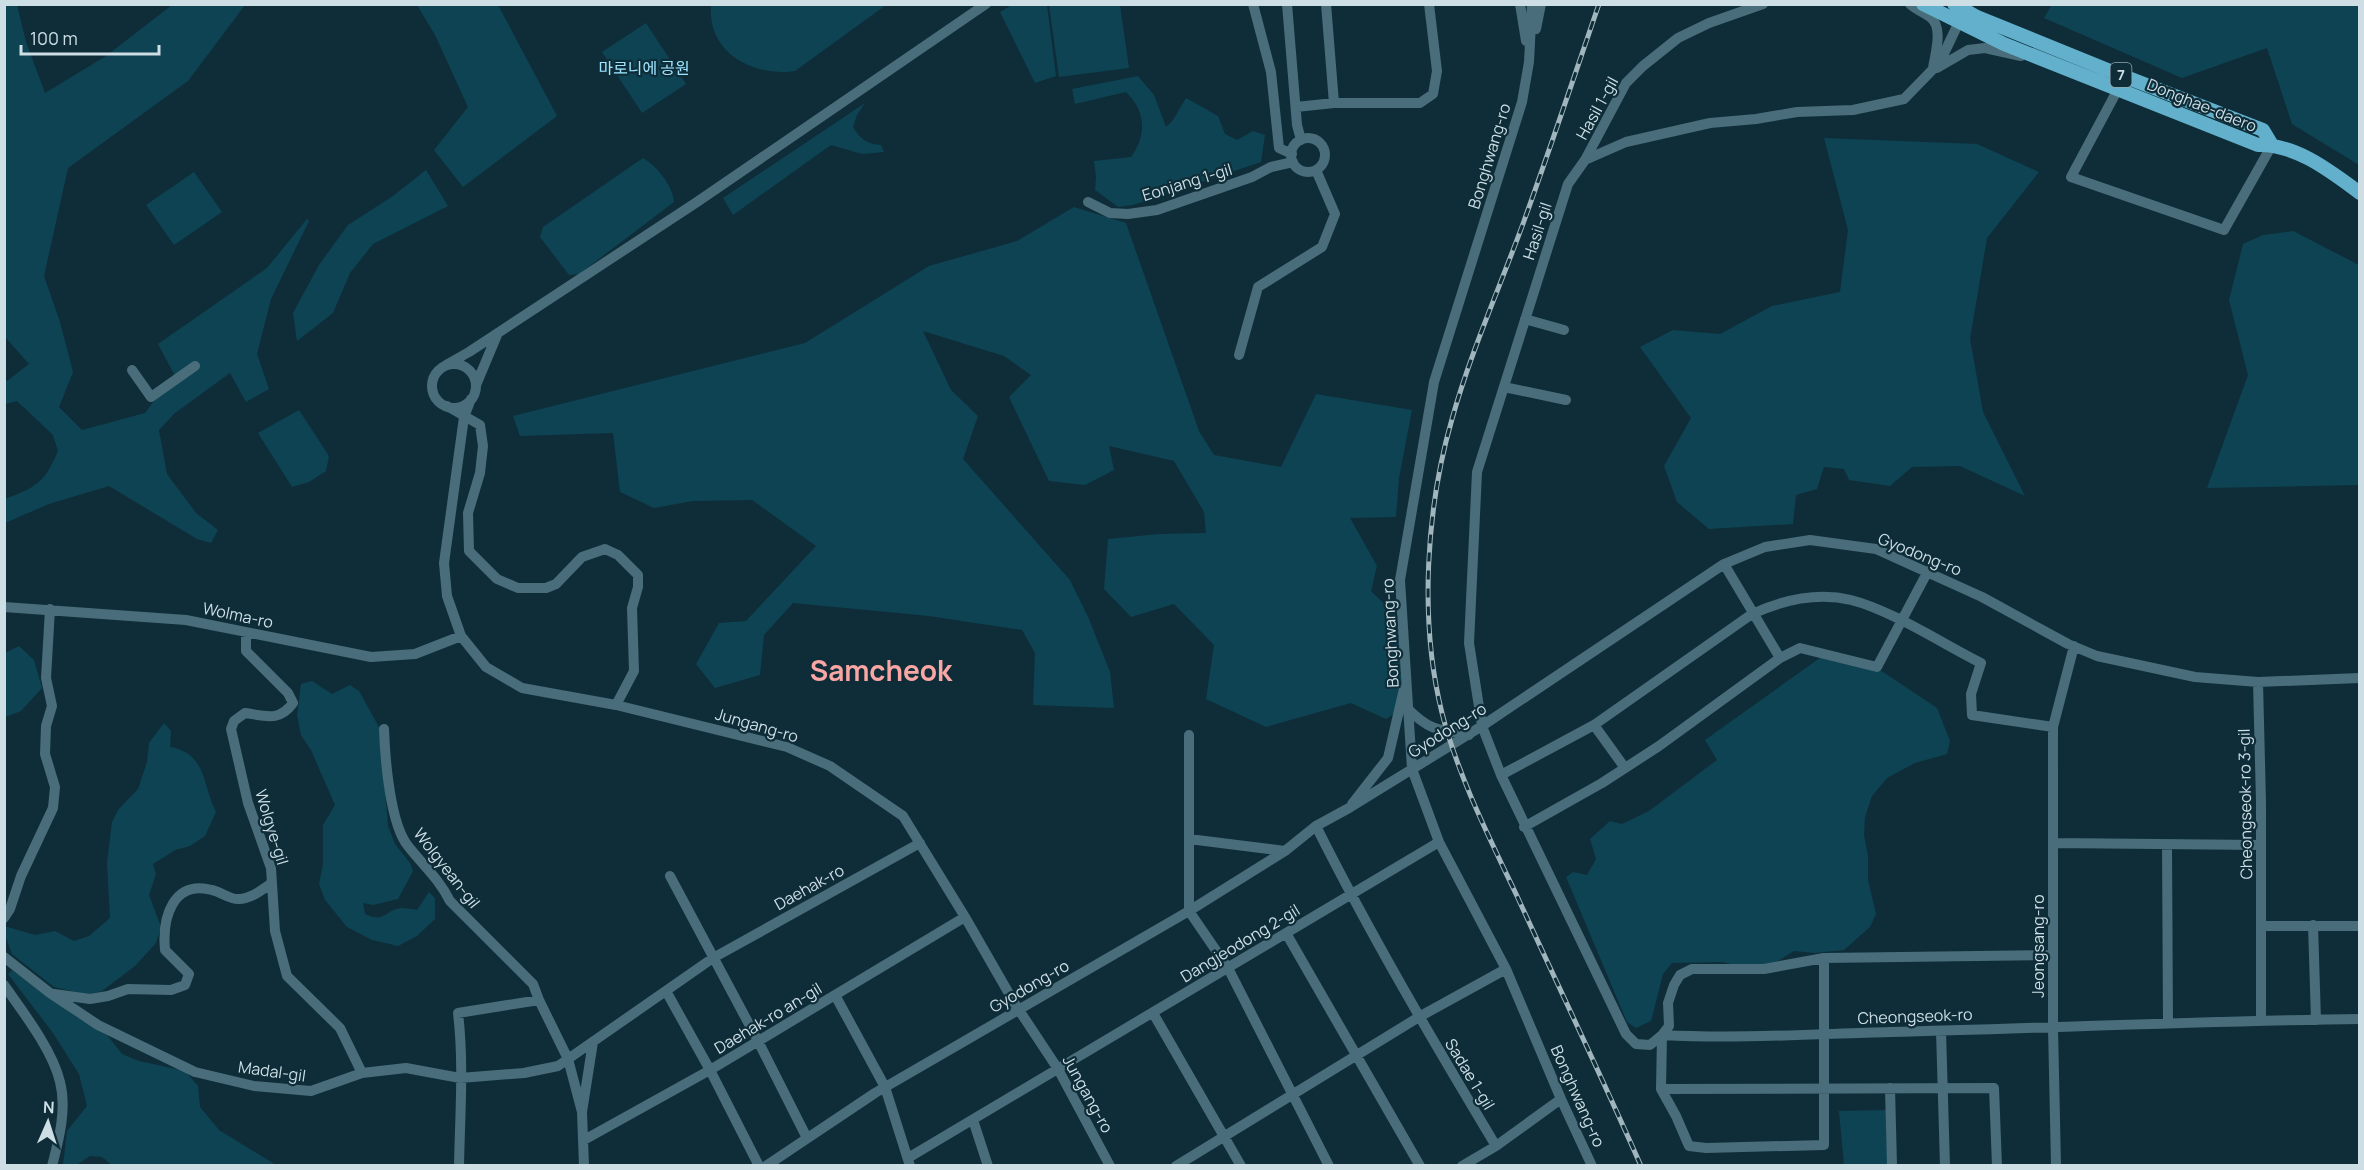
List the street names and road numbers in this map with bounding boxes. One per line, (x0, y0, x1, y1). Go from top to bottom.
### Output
road number: 7 (2110, 63, 2132, 87)
street label: Hasil 1-gil (1571, 73, 1623, 143)
street label: Donghae-daero (2144, 73, 2260, 137)
street label: Bonghwang-ro (1463, 101, 1515, 211)
street label: Eonjang 1-gil (1139, 158, 1235, 206)
street label: Hasil-gil (1517, 199, 1557, 263)
street label: Gyodong-ro (1875, 527, 1965, 581)
street label: Bonghwang-ro (1376, 578, 1404, 688)
street label: Wolma-ro (201, 597, 275, 633)
street label: Gyodong-ro (1404, 697, 1490, 763)
street label: Jungang-ro (713, 703, 801, 747)
street label: Cheongseok-ro 3-gil (2233, 728, 2257, 880)
street label: Wolgye-gil (250, 787, 294, 867)
street label: Wolgyean-gil (409, 823, 485, 913)
street label: Daehak-ro (770, 859, 848, 915)
street label: Jeongsang-ro (2027, 894, 2049, 998)
street label: Dangjeodong 2-gil (1176, 899, 1304, 987)
street label: Gyodong-ro (985, 954, 1073, 1018)
street label: Daehak-ro an-gil (710, 977, 826, 1059)
street label: Cheongseok-ro (1857, 1003, 1973, 1029)
street label: Sadae 1-gil (1440, 1034, 1500, 1114)
street label: Bonghwang-ro (1546, 1042, 1610, 1150)
street label: Jungang-ro (1058, 1051, 1118, 1137)
street label: Madal-gil (237, 1055, 307, 1087)

